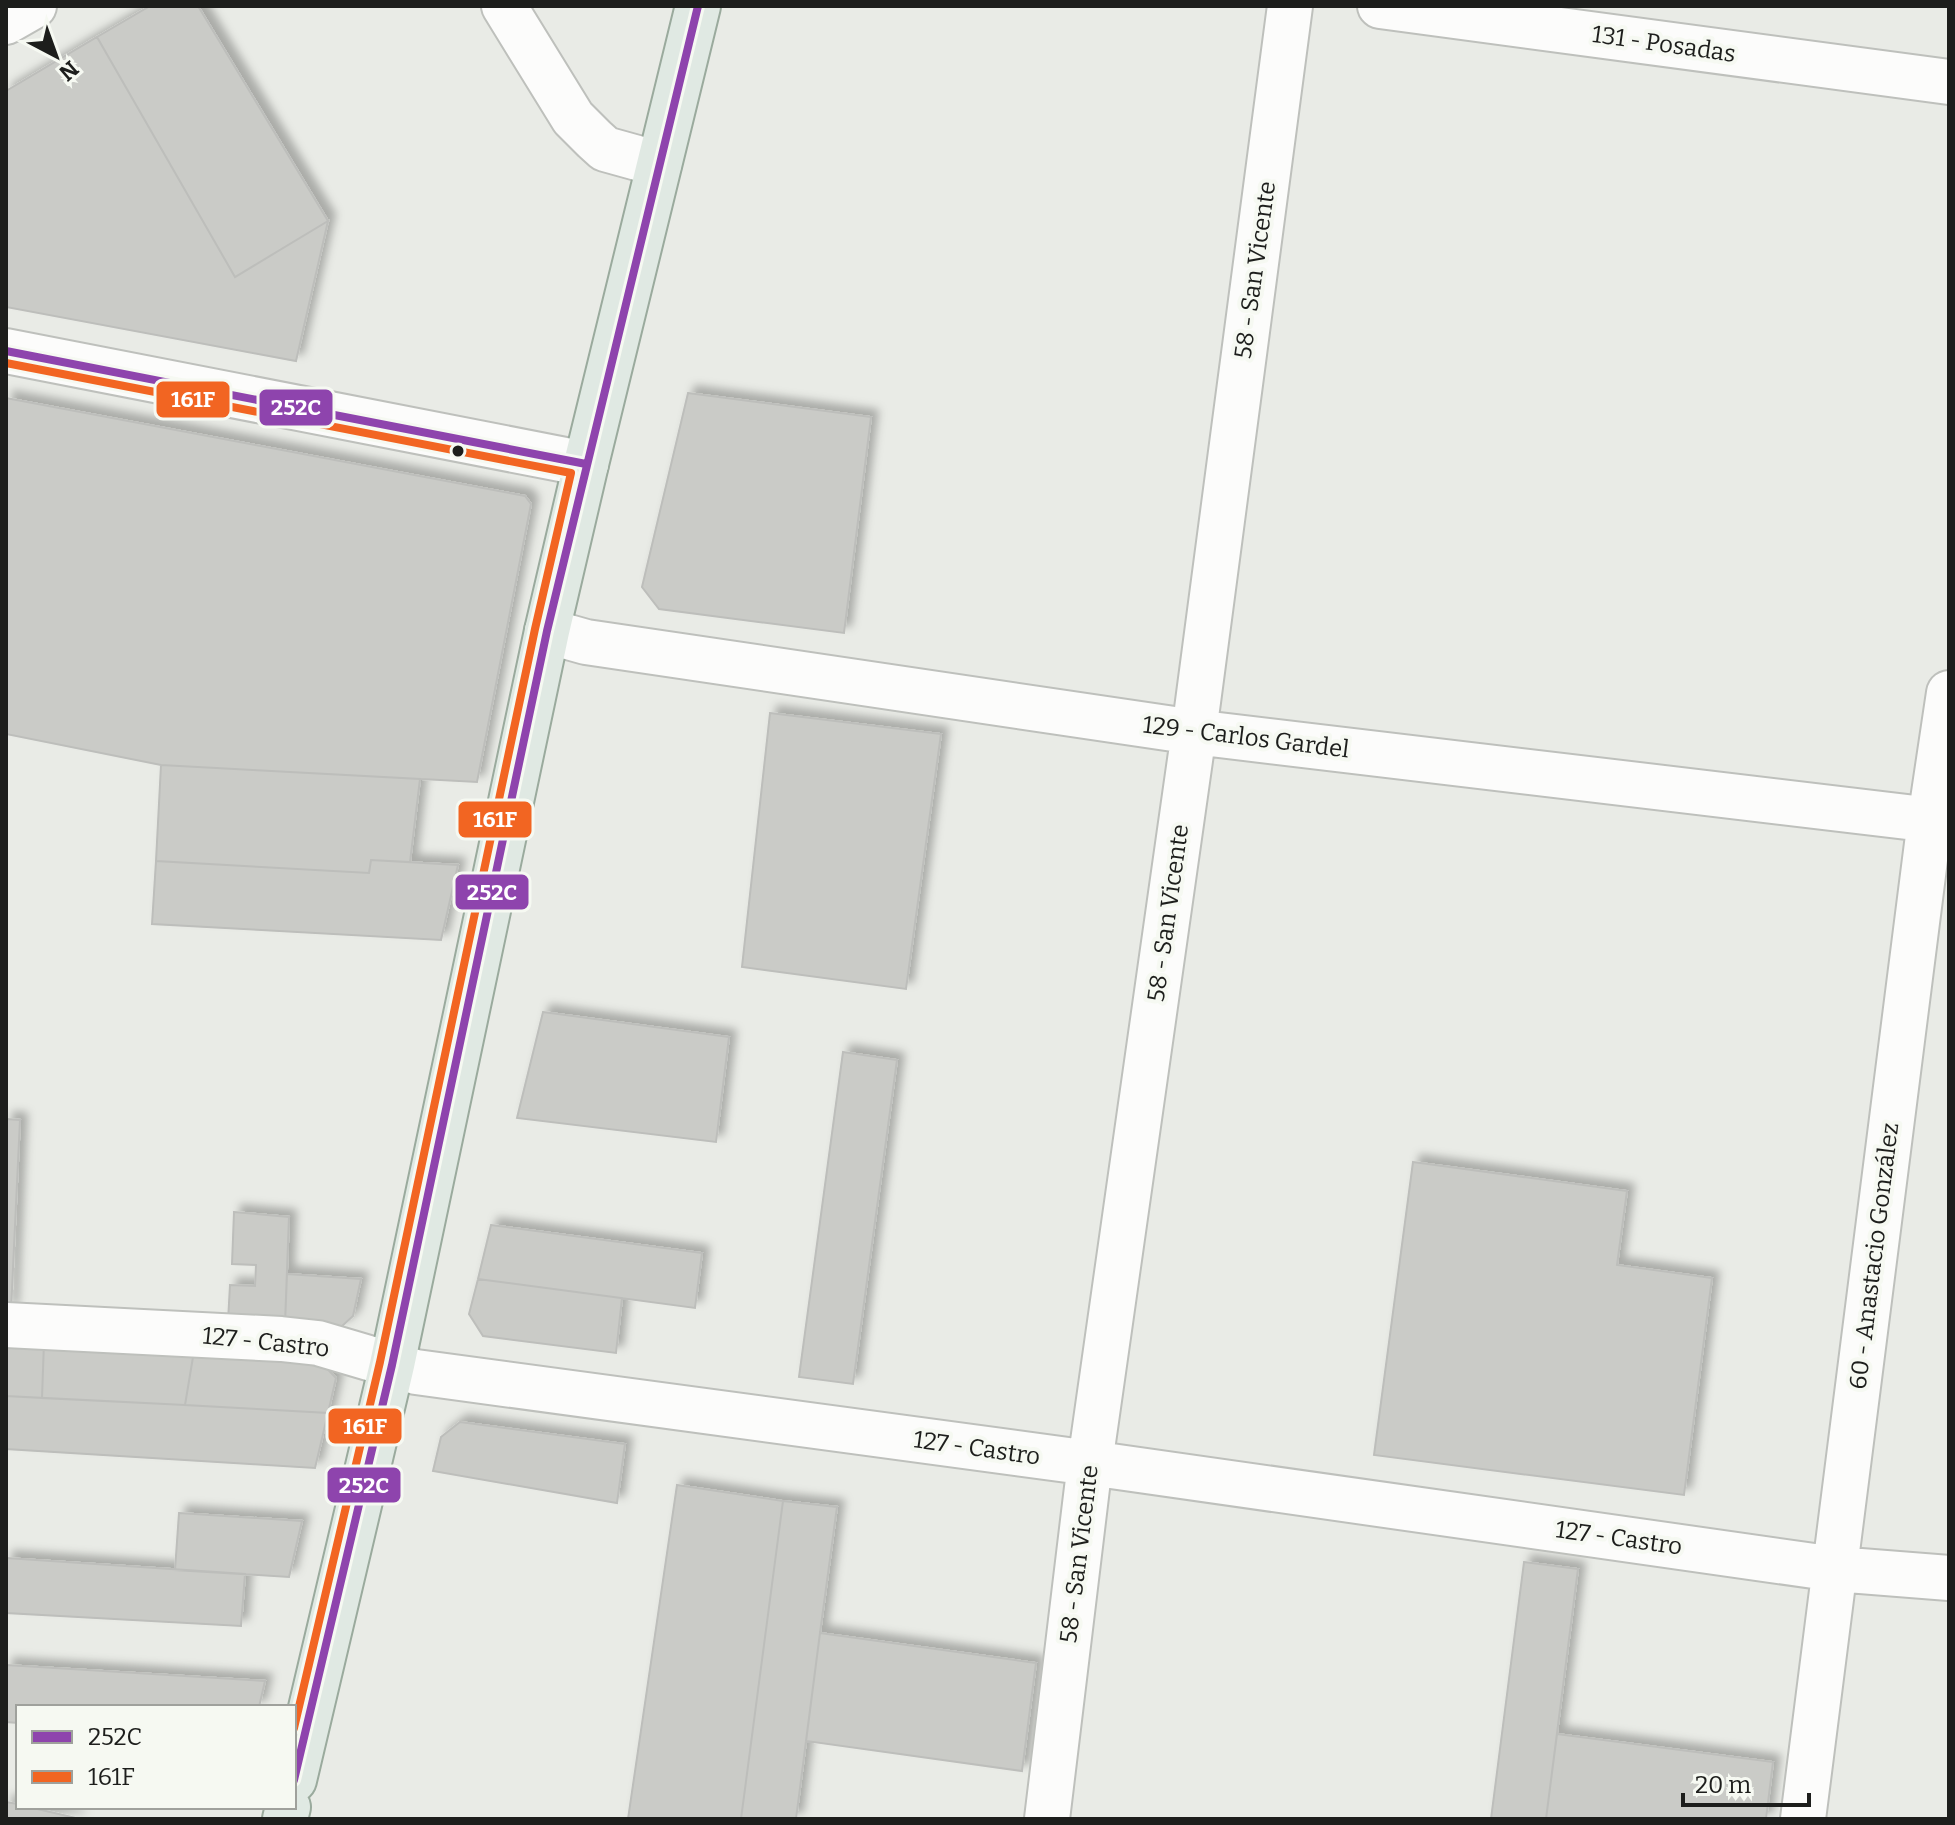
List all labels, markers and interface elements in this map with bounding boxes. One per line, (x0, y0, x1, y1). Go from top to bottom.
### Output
north arrow (16, 16, 96, 96)
street label: 131 - Posadas (1590, 20, 1738, 68)
text: N (54, 55, 84, 86)
street label: 58 - San Vicente (1229, 179, 1281, 361)
line badge: 161F (155, 380, 231, 419)
text: 161F (171, 386, 215, 413)
line badge: 252C (258, 388, 334, 427)
text: 252C (271, 394, 321, 421)
unlabelled marker (450, 443, 466, 459)
street label: 129 - Carlos Gardel (1141, 710, 1351, 764)
line badge: 161F (457, 800, 533, 839)
text: 161F (473, 806, 517, 833)
street label: 58 - San Vicente (1142, 822, 1194, 1004)
line badge: 252C (454, 873, 530, 911)
text: 252C (467, 879, 517, 906)
street label: 60 - Anastacio González (1844, 1121, 1904, 1391)
street label: 127 - Castro (201, 1321, 331, 1363)
line badge: 161F (327, 1407, 403, 1445)
text: 161F (343, 1413, 387, 1440)
street label: 127 - Castro (912, 1425, 1042, 1471)
street label: 58 - San Vicente (1054, 1463, 1104, 1645)
line badge: 252C (326, 1466, 402, 1504)
text: 252C (339, 1472, 389, 1499)
street label: 127 - Castro (1554, 1515, 1684, 1561)
legend (16, 1705, 296, 1809)
text: 252C (88, 1723, 142, 1751)
scale bar (1683, 1757, 1809, 1807)
text: 161F (88, 1763, 135, 1791)
text: 20 m (1695, 1771, 1751, 1799)

